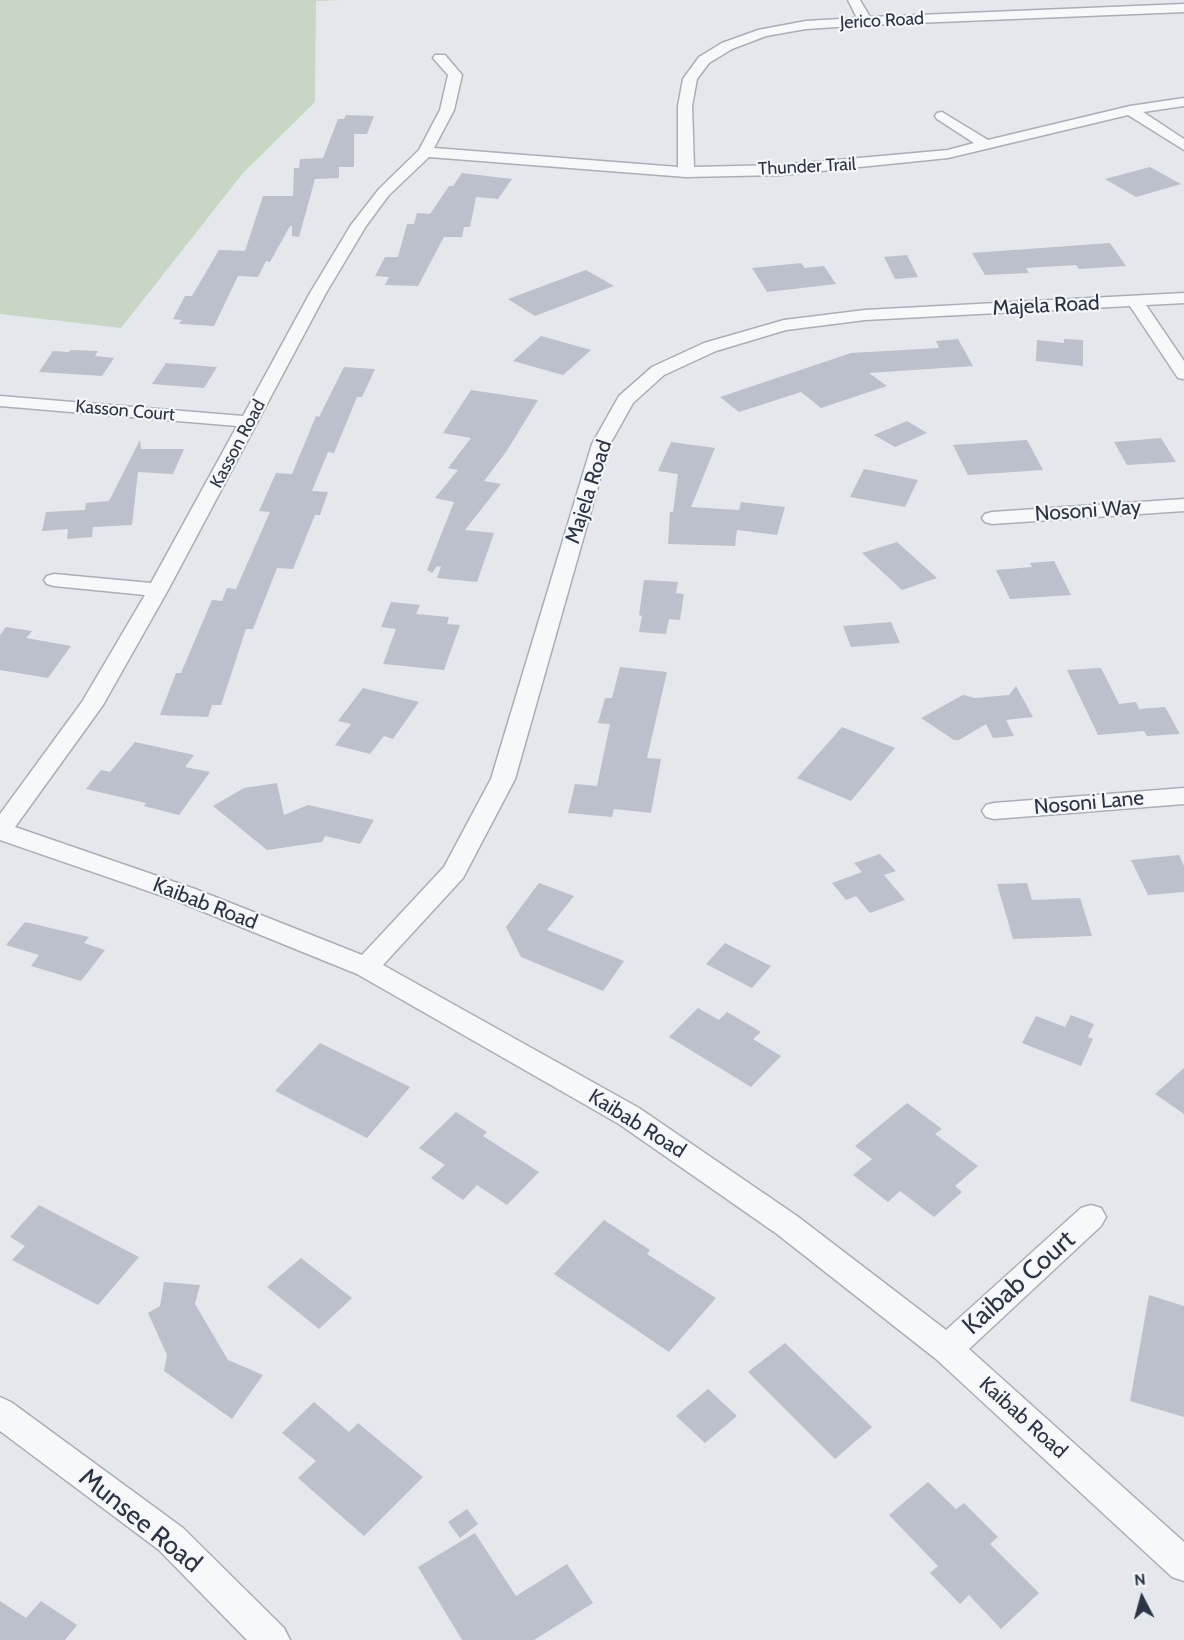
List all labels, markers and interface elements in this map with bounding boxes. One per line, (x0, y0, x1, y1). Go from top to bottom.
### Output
street label: Jerico Road (839, 8, 925, 34)
street label: Thunder Trail (758, 154, 856, 180)
street label: Majela Road (992, 291, 1100, 321)
street label: Kasson Court (74, 396, 176, 426)
street label: Kasson Road (206, 396, 270, 492)
street label: Majela Road (560, 437, 618, 547)
street label: Nosoni Way (1034, 495, 1142, 527)
street label: Nosoni Lane (1033, 786, 1145, 820)
street label: Kaibab Road (149, 873, 261, 935)
street label: Kaibab Road (584, 1084, 690, 1164)
street label: Kaibab Court (956, 1224, 1082, 1342)
street label: Kaibab Road (974, 1372, 1072, 1464)
street label: Munsee Road (72, 1462, 208, 1580)
north arrow (1112, 1568, 1172, 1628)
text: N (1133, 1570, 1147, 1590)

